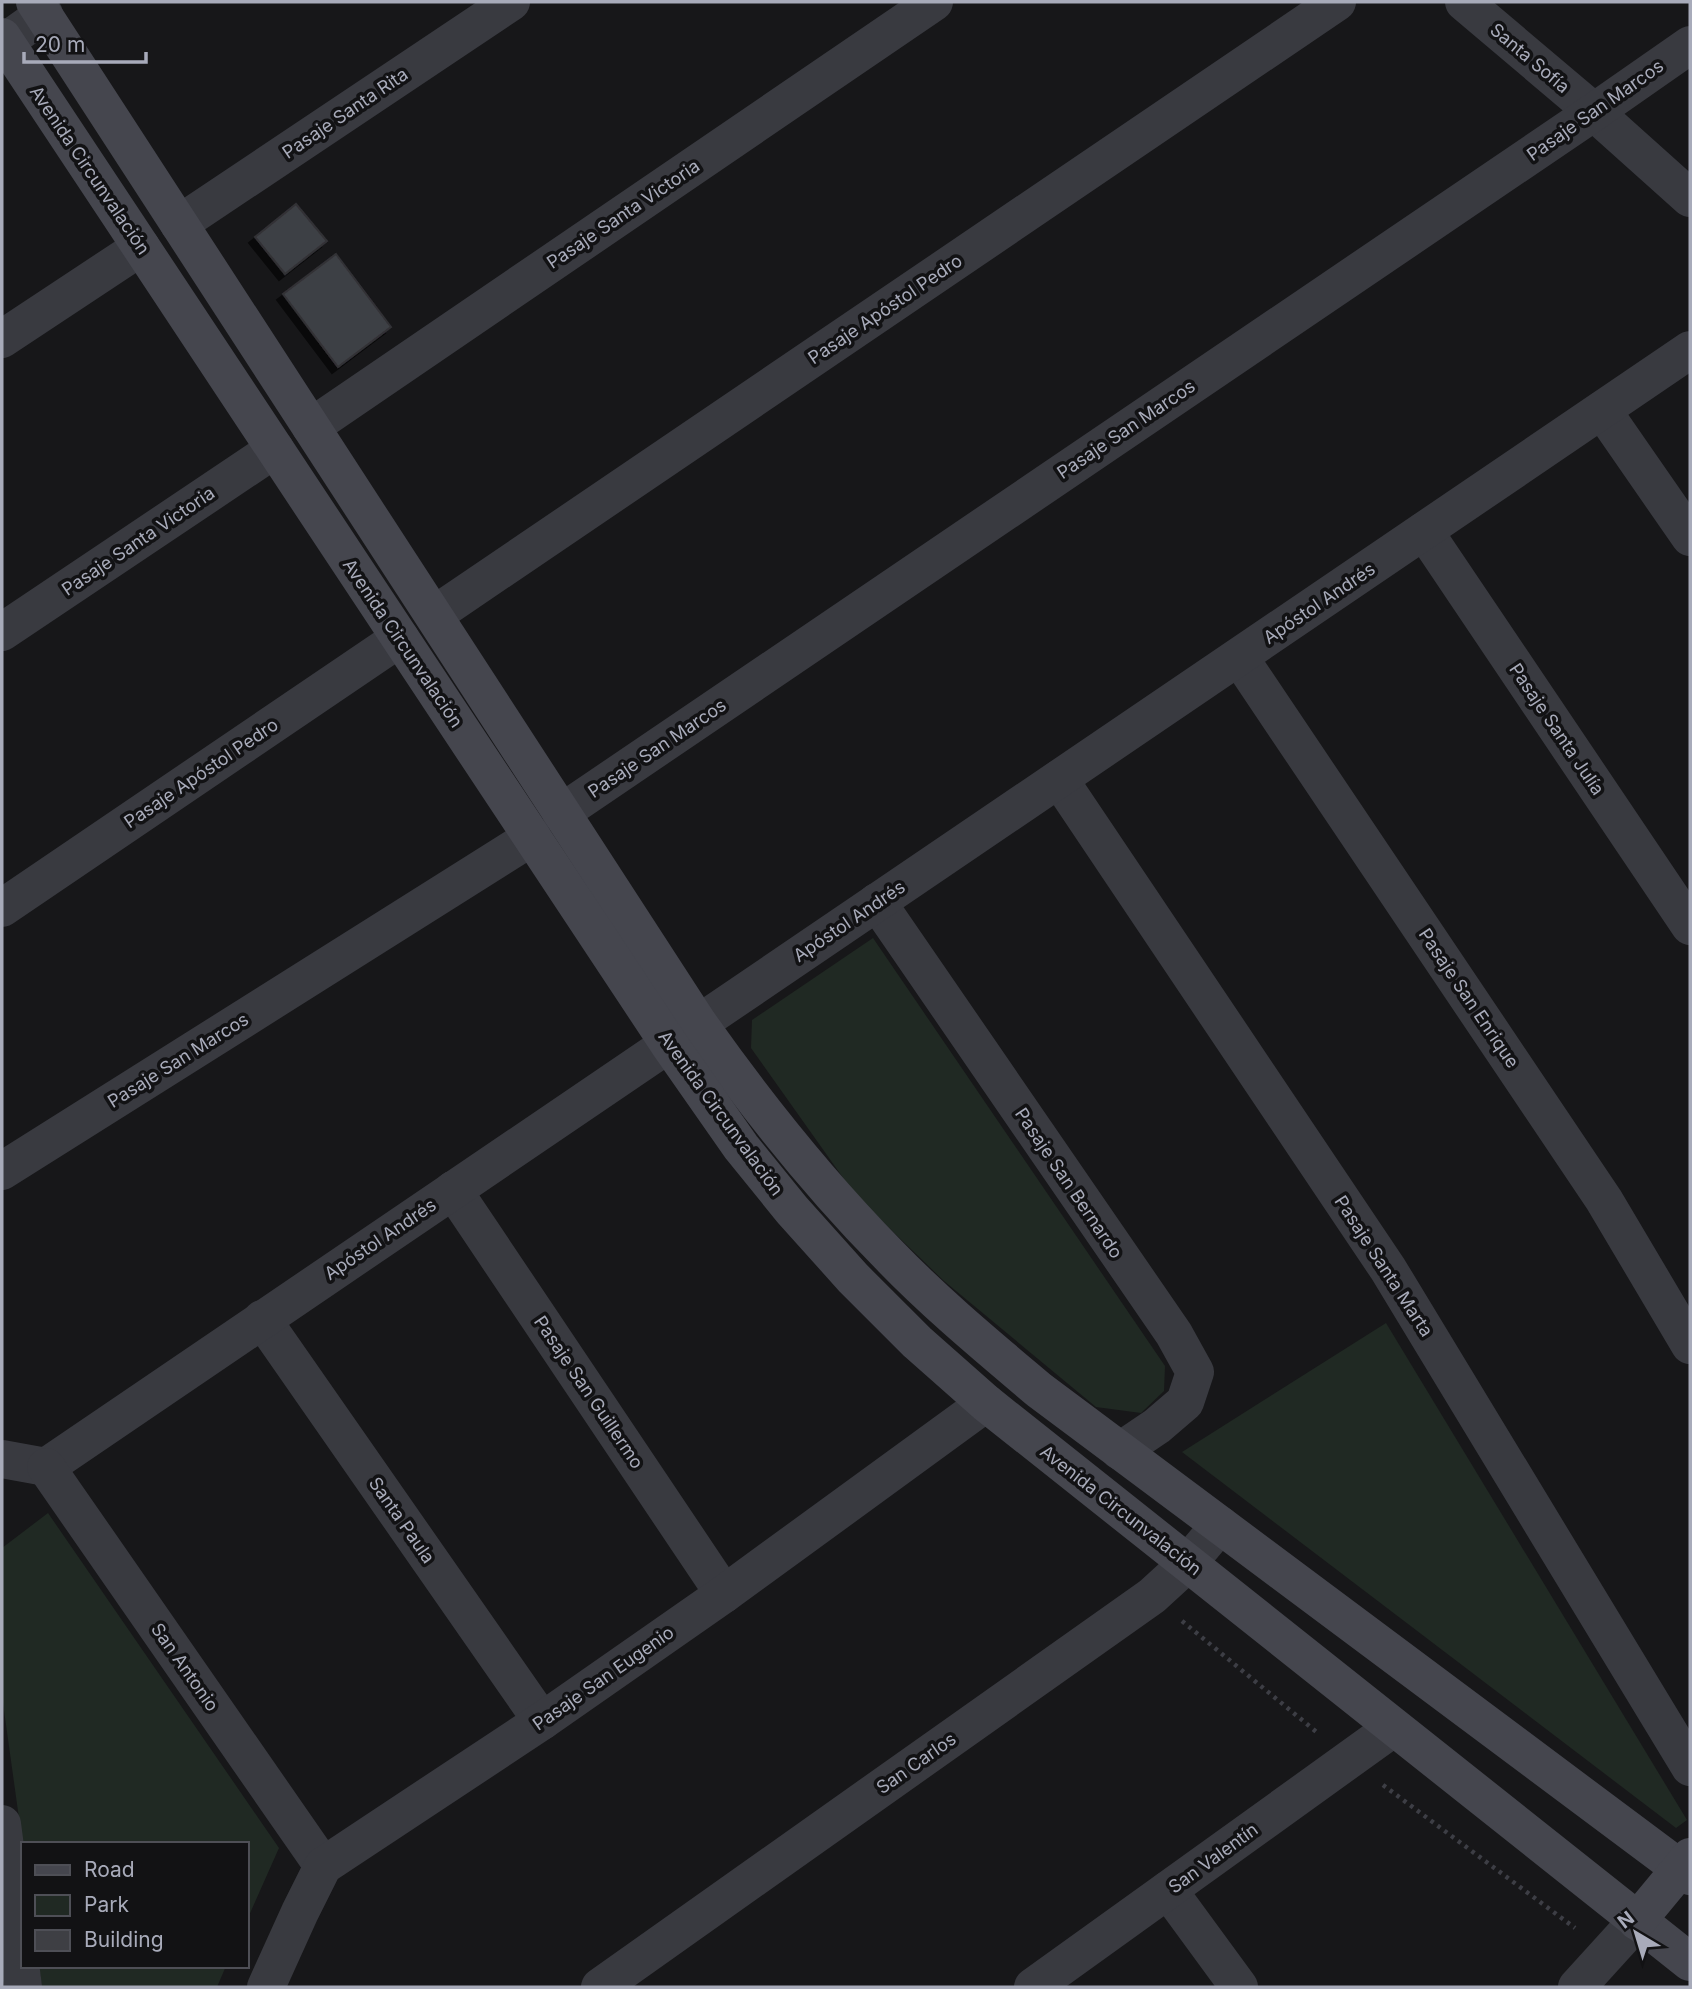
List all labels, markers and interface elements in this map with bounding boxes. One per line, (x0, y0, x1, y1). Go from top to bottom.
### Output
street label: Santa Sofía (1486, 19, 1574, 97)
scale bar (24, 21, 147, 65)
text: 20 m (35, 32, 85, 57)
street label: Pasaje San Marcos (1523, 55, 1667, 165)
street label: Pasaje Santa Rita (278, 63, 412, 163)
street label: Avenida Circunvalación (26, 82, 154, 258)
street label: Pasaje Santa Victoria (543, 155, 703, 273)
street label: Pasaje Apóstol Pedro (804, 250, 966, 368)
street label: Pasaje San Marcos (1053, 375, 1199, 483)
street label: Pasaje Santa Victoria (58, 482, 218, 600)
street label: Avenida Circunvalación (339, 555, 467, 731)
street label: Apóstol Andrés (1259, 558, 1379, 648)
street label: Pasaje Santa Julía (1505, 659, 1609, 799)
street label: Pasaje San Marcos (584, 694, 730, 802)
street label: Pasaje Apóstol Pedro (120, 714, 282, 832)
street label: Apóstol Andrés (789, 876, 909, 966)
street label: Pasaje San Enrique (1415, 924, 1523, 1072)
street label: Pasaje San Marcos (104, 1008, 252, 1112)
street label: Avenida Circunvalación (654, 1026, 788, 1200)
street label: Pasaje San Bernardo (1011, 1104, 1127, 1262)
street label: Pasaje Santa Marta (1331, 1191, 1437, 1341)
street label: Apóstol Andrés (320, 1194, 440, 1284)
street label: Pasaje San Guillermo (530, 1312, 648, 1472)
street label: Avenida Circunvalación (1036, 1441, 1206, 1579)
street label: Santa Paula (365, 1473, 439, 1567)
street label: San Antonio (147, 1619, 223, 1715)
street label: Pasaje San Eugenio (528, 1621, 678, 1735)
street label: San Carlos (872, 1728, 960, 1798)
street label: San Valentín (1164, 1819, 1262, 1897)
legend (21, 1842, 248, 1968)
text: Road (84, 1857, 135, 1882)
text: Park (84, 1892, 129, 1917)
north arrow (1601, 1898, 1671, 1968)
text: N (1613, 1906, 1639, 1934)
text: Building (84, 1927, 164, 1952)

